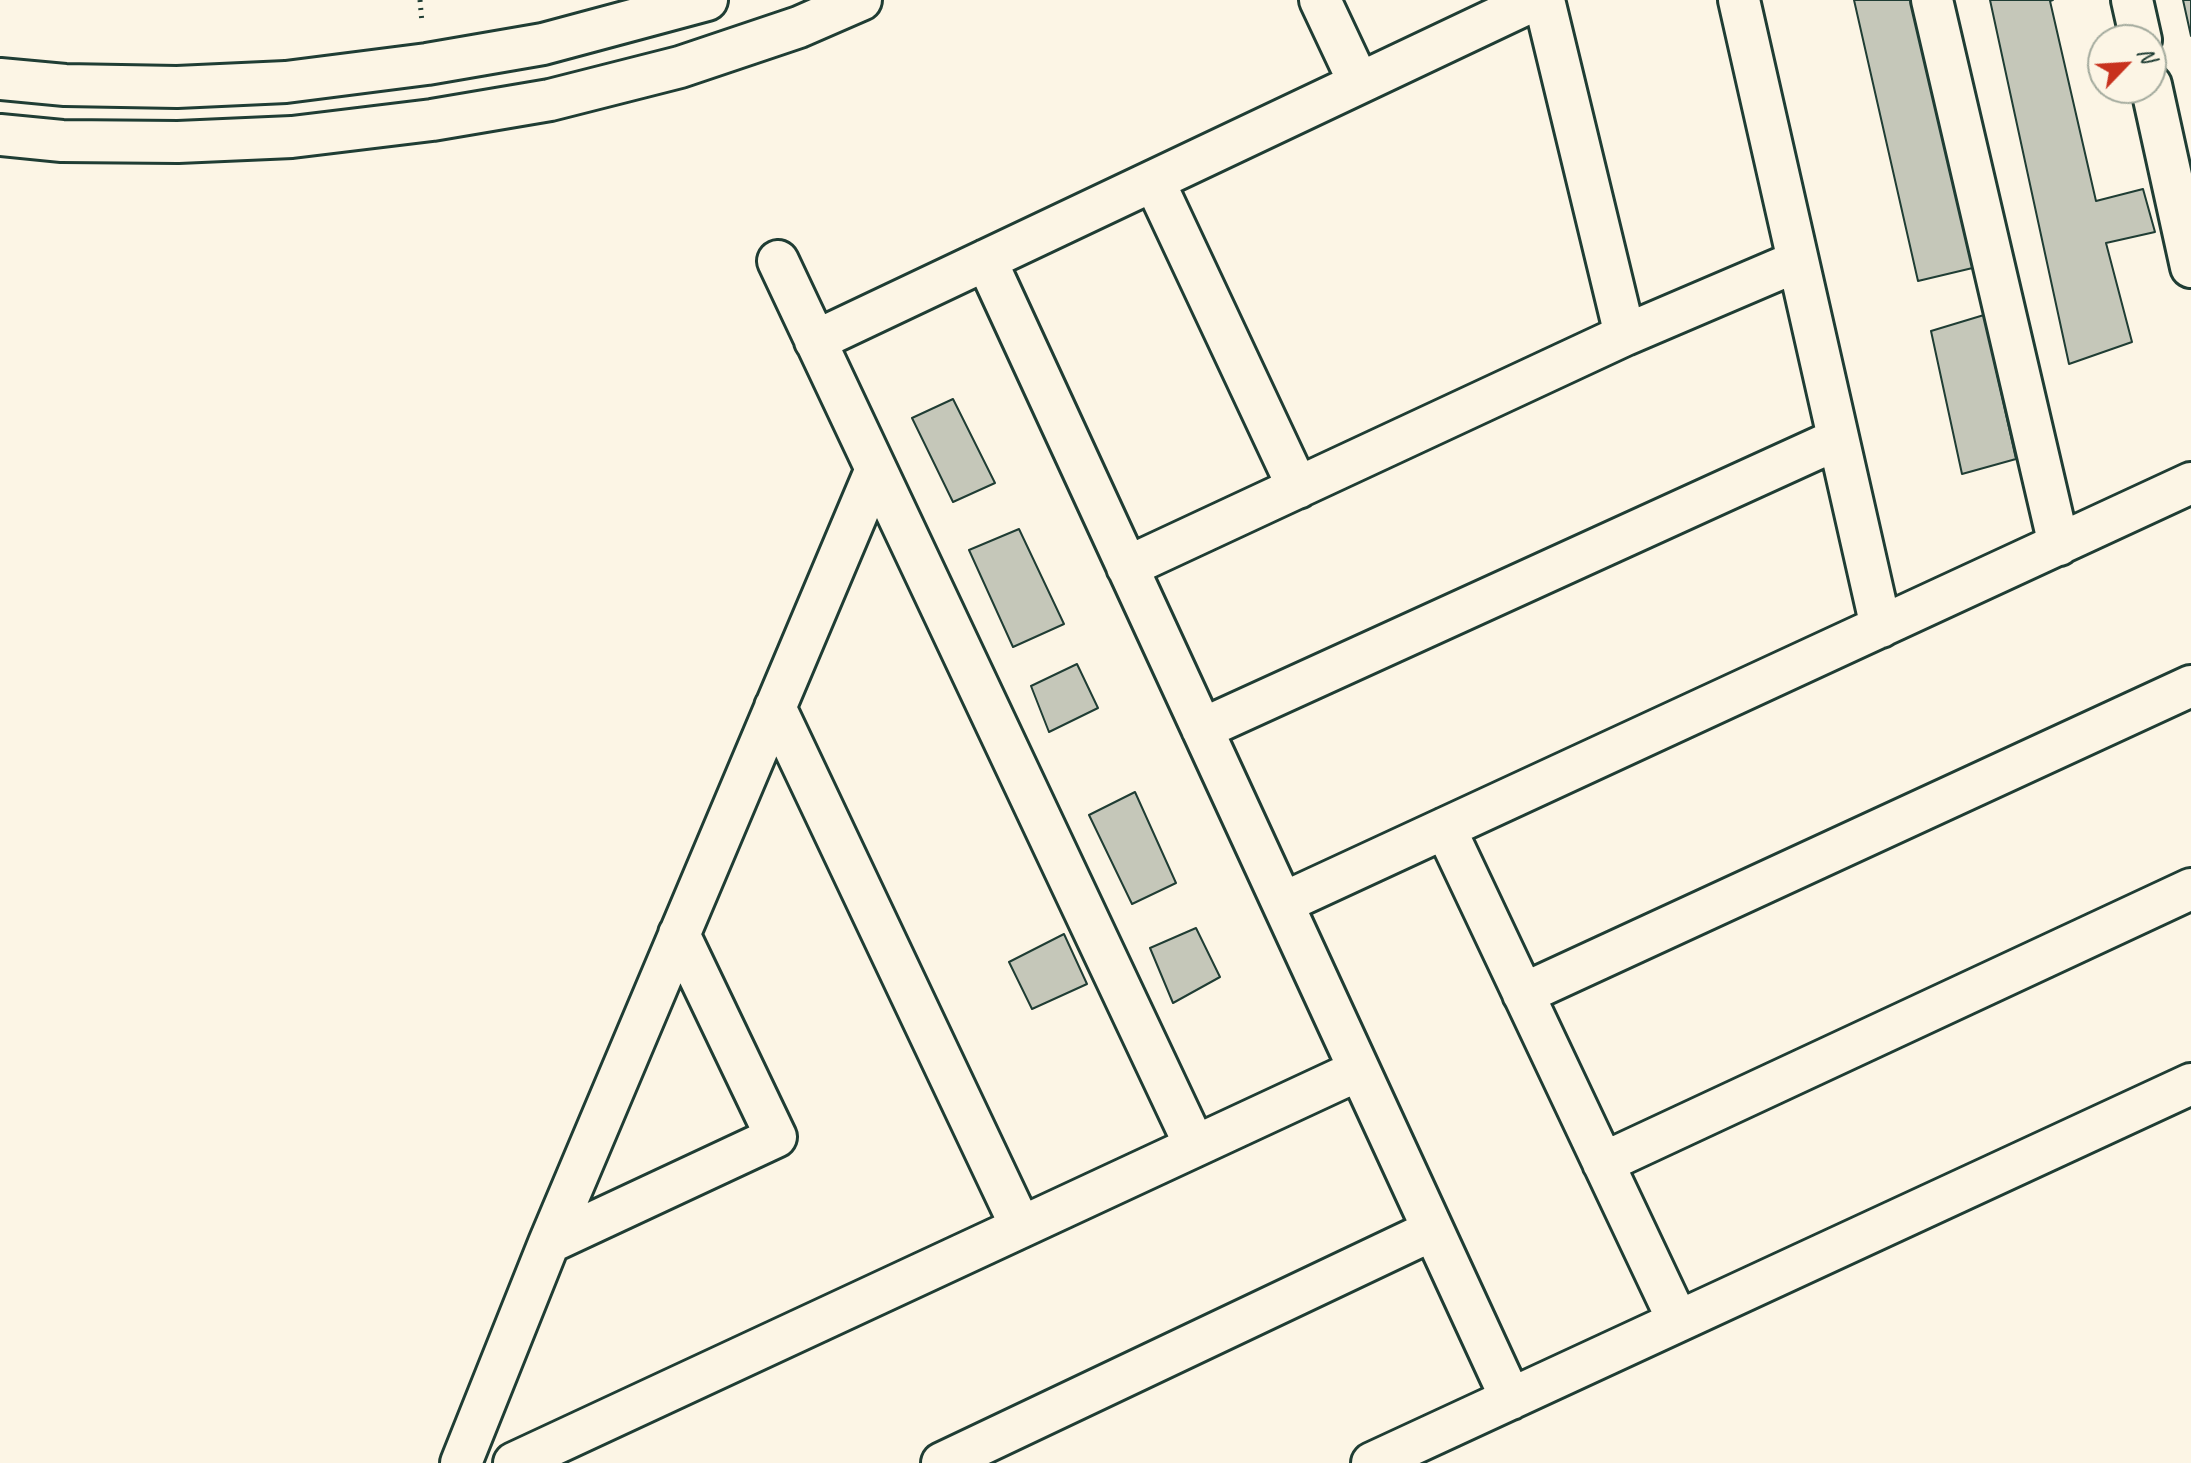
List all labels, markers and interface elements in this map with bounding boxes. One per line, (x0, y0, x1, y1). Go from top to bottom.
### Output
north arrow (2087, 24, 2167, 104)
text: N (2131, 43, 2163, 67)

